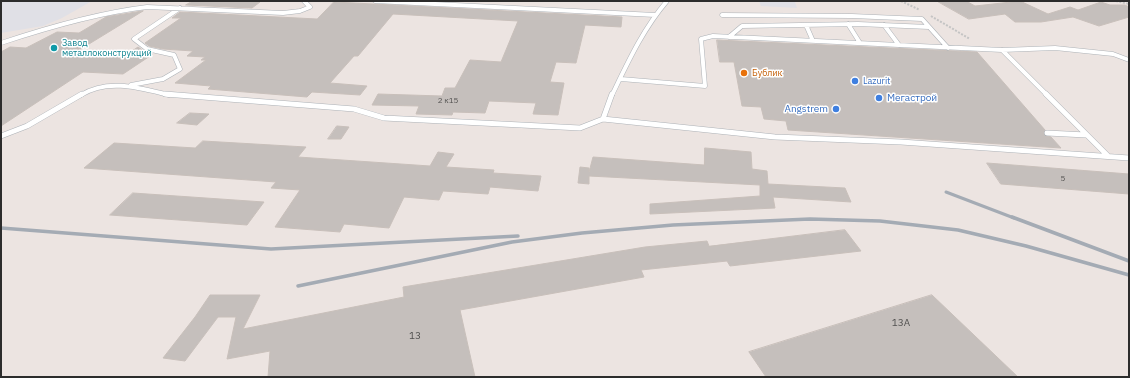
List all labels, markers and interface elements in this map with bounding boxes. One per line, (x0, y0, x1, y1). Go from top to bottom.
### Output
place label: Завод металлоконструкций (62, 38, 152, 59)
marker: Завод металлоконструкций (49, 43, 59, 53)
marker: Бублик (739, 68, 749, 78)
place label: Бублик (752, 68, 782, 78)
marker: Lazurit (850, 76, 860, 86)
place label: Lazurit (863, 76, 890, 86)
place label: Мегастрой (887, 92, 937, 104)
marker: Мегастрой (874, 93, 884, 103)
house number: 2 к15 (438, 96, 458, 106)
place label: Angstrem (784, 103, 828, 115)
marker: Angstrem (831, 104, 841, 114)
house number: 5 (1061, 174, 1065, 184)
house number: 13А (892, 317, 910, 329)
house number: 13 (409, 330, 421, 342)

